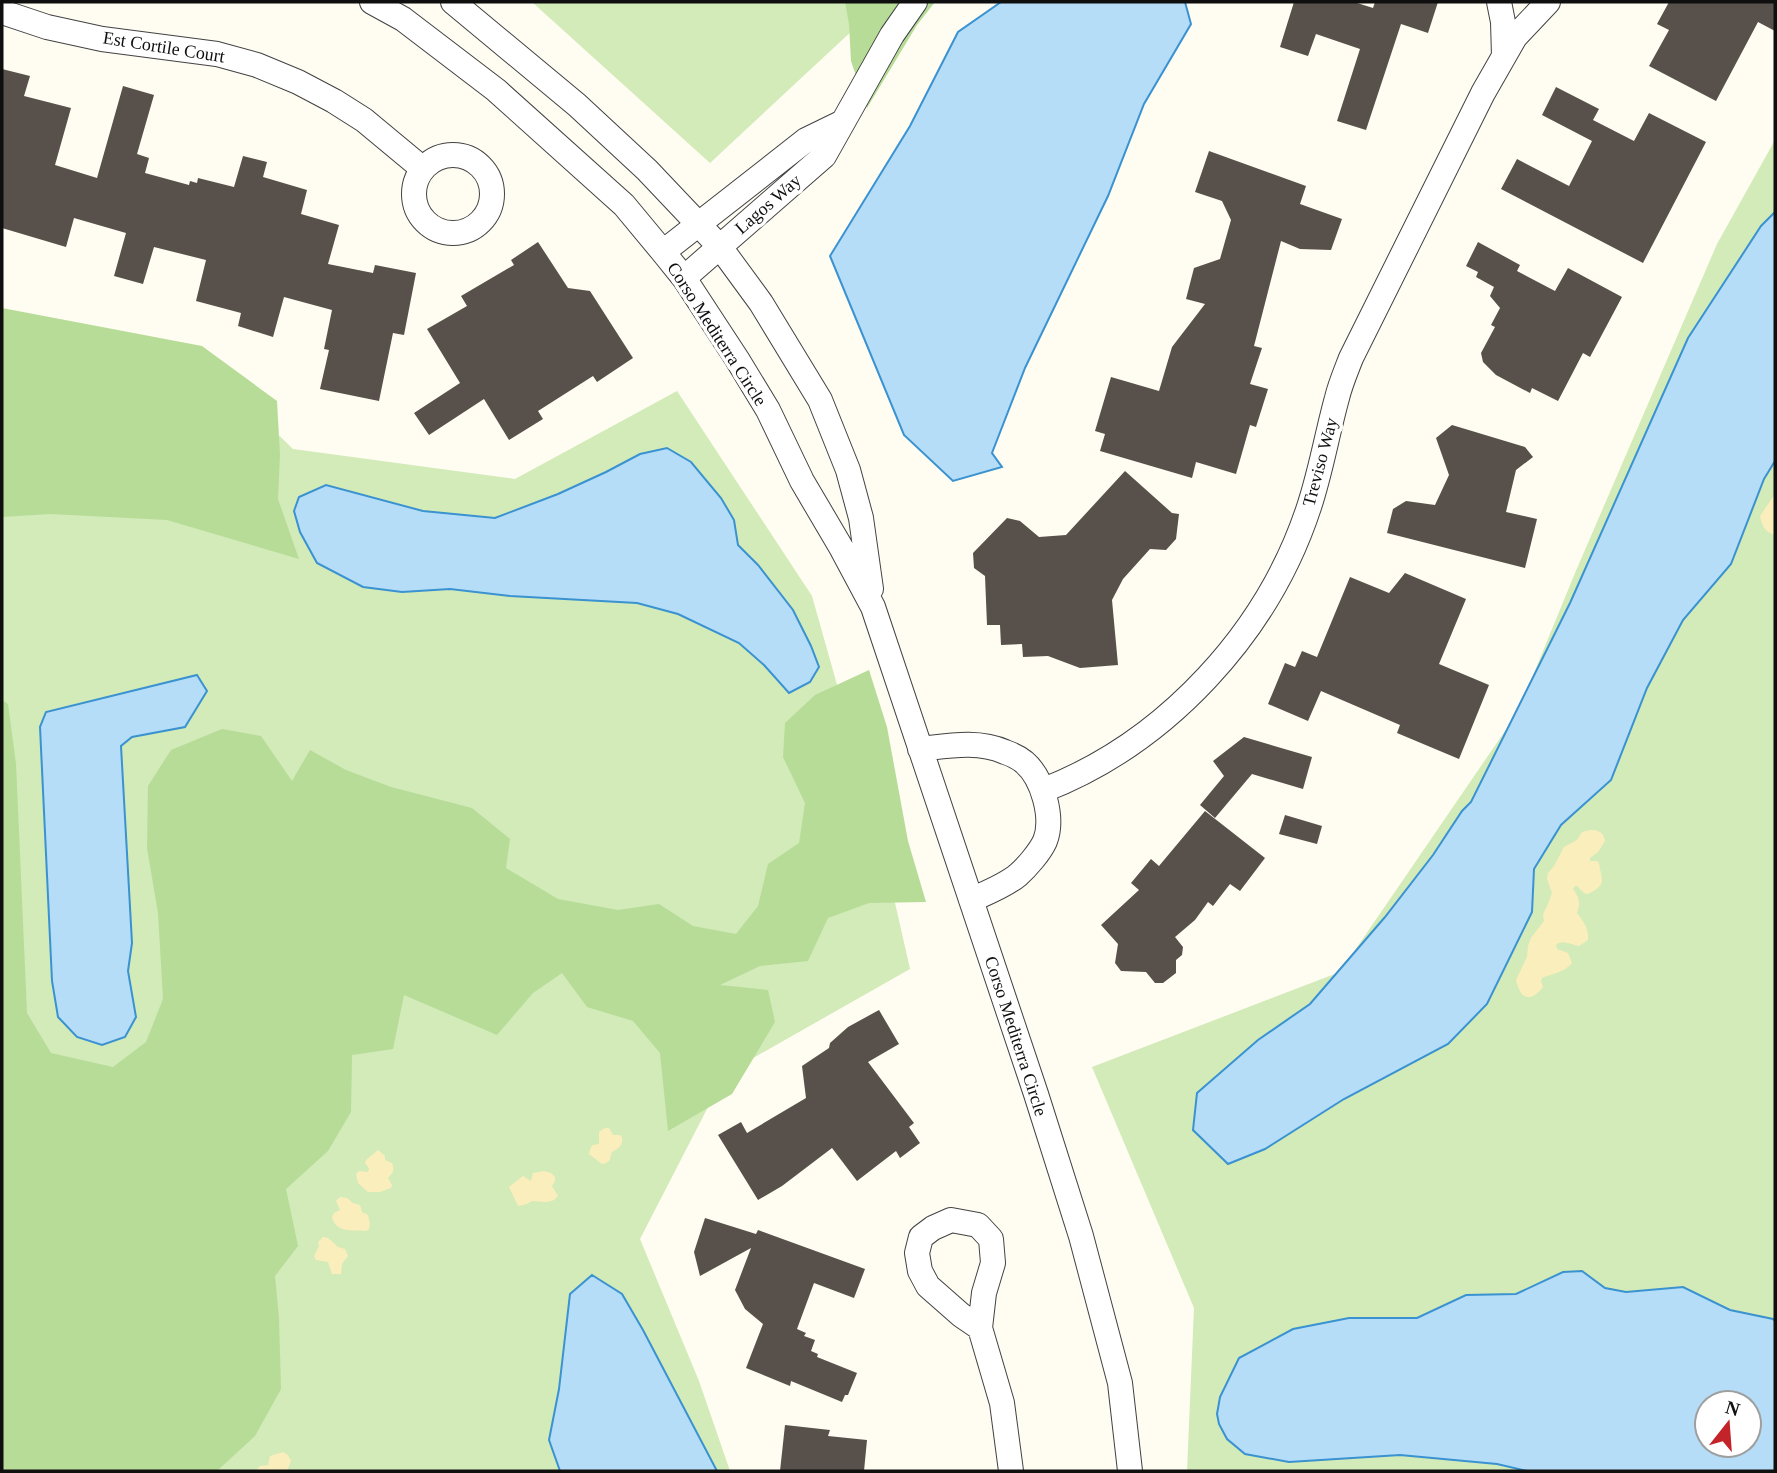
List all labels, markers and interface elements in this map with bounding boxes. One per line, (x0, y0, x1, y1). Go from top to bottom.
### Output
street label: Est Cortile Court (102, 28, 226, 66)
street label: Lagos Way (731, 170, 805, 238)
street label: Corso Mediterra Circle (663, 259, 771, 409)
street label: Treviso Way (1299, 415, 1341, 509)
street label: Corso Mediterra Circle (981, 954, 1051, 1118)
north arrow (1693, 1389, 1763, 1459)
text: N (1723, 1396, 1743, 1420)

